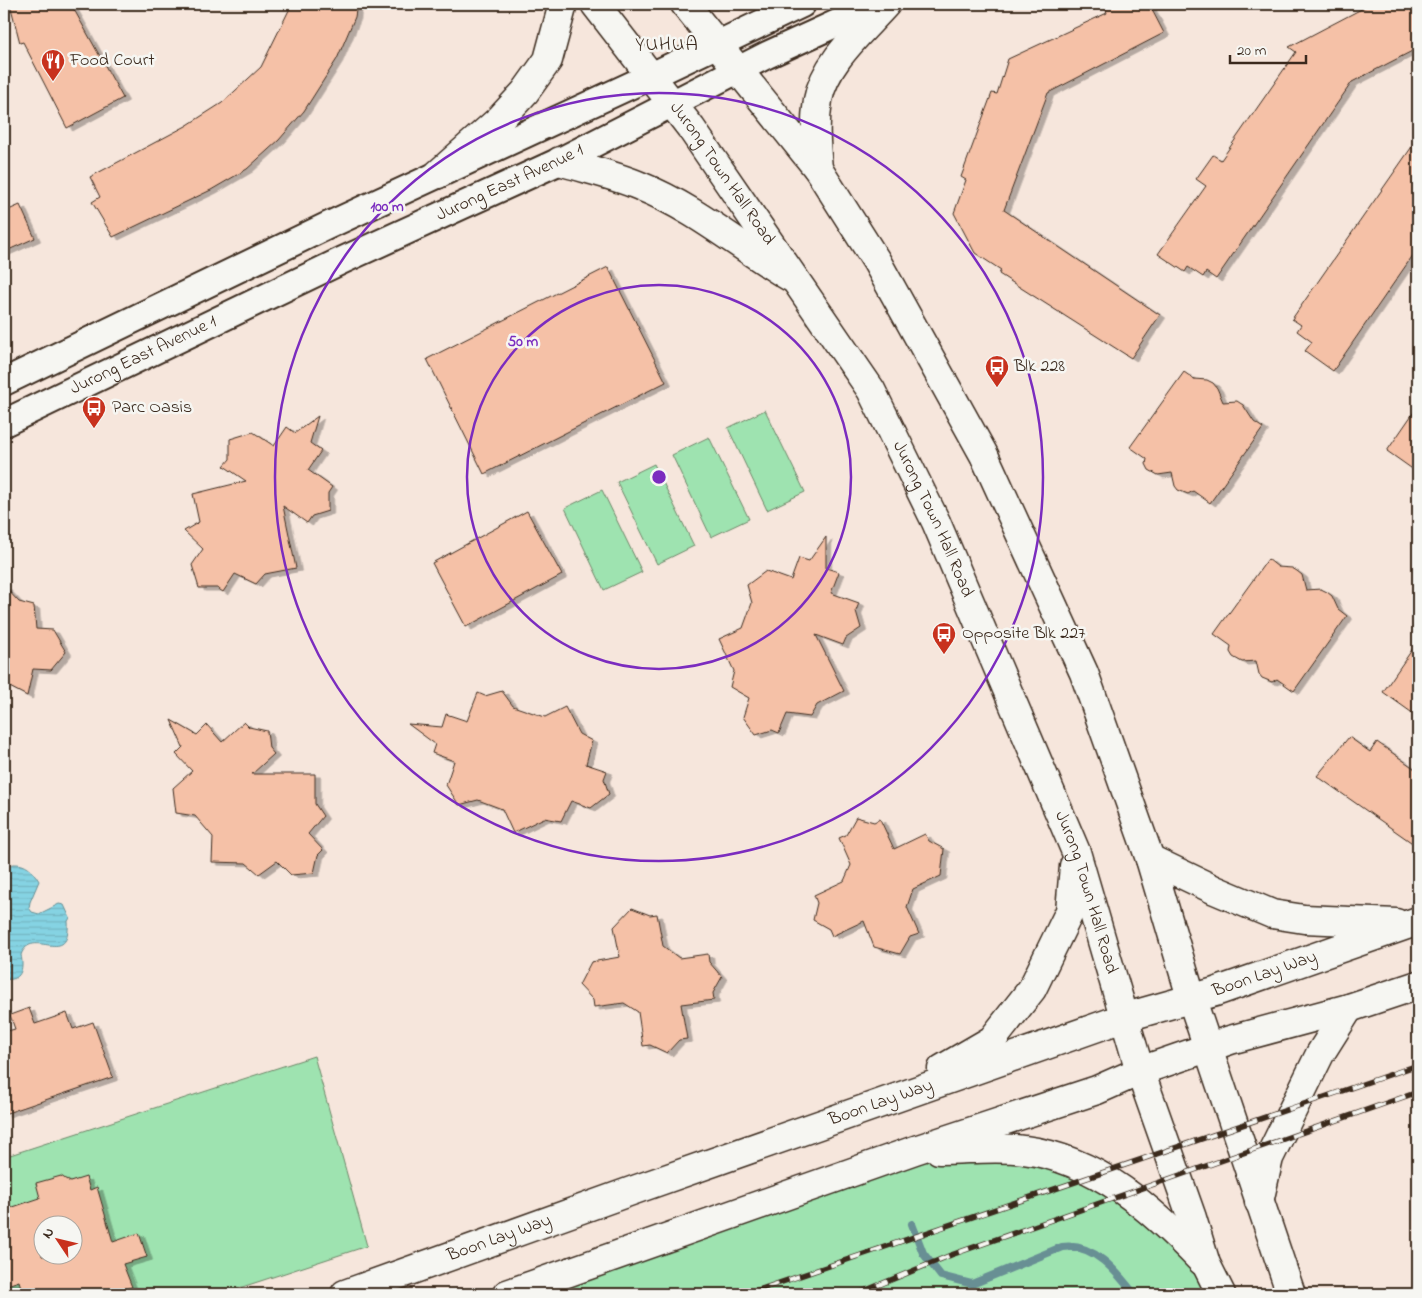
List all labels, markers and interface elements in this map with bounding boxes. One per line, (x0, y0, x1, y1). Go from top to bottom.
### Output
district label: YUHUA (635, 31, 699, 60)
scale bar (1230, 32, 1306, 64)
text: 20 m (1237, 40, 1267, 62)
restaurant icon: Food Court (40, 48, 66, 82)
place label: Food Court (69, 48, 155, 74)
street label: Jurong Town Hall Road (663, 97, 781, 251)
street label: Jurong East Avenue 1 (432, 138, 589, 229)
text: 100 m (370, 196, 404, 218)
street label: Jurong East Avenue 1 (66, 309, 222, 402)
text: 50 m (508, 331, 539, 353)
bus stop icon: Blk 228 (984, 354, 1010, 388)
place label: Blk 228 (1013, 354, 1065, 380)
bus stop icon: Parc Oasis (81, 395, 107, 429)
place label: Parc Oasis (112, 395, 192, 421)
street label: Jurong Town Hall Road (885, 437, 980, 602)
centre of rings (650, 468, 668, 486)
bus stop icon: Opposite Blk 227 (931, 621, 957, 655)
place label: Opposite Blk 227 (962, 621, 1086, 647)
street label: Jurong Town Hall Road (1047, 807, 1124, 977)
street label: Boon Lay Way (1208, 944, 1321, 1005)
street label: Boon Lay Way (824, 1073, 937, 1134)
street label: Boon Lay Way (443, 1208, 555, 1269)
north arrow (32, 1216, 82, 1266)
text: N (37, 1224, 60, 1243)

